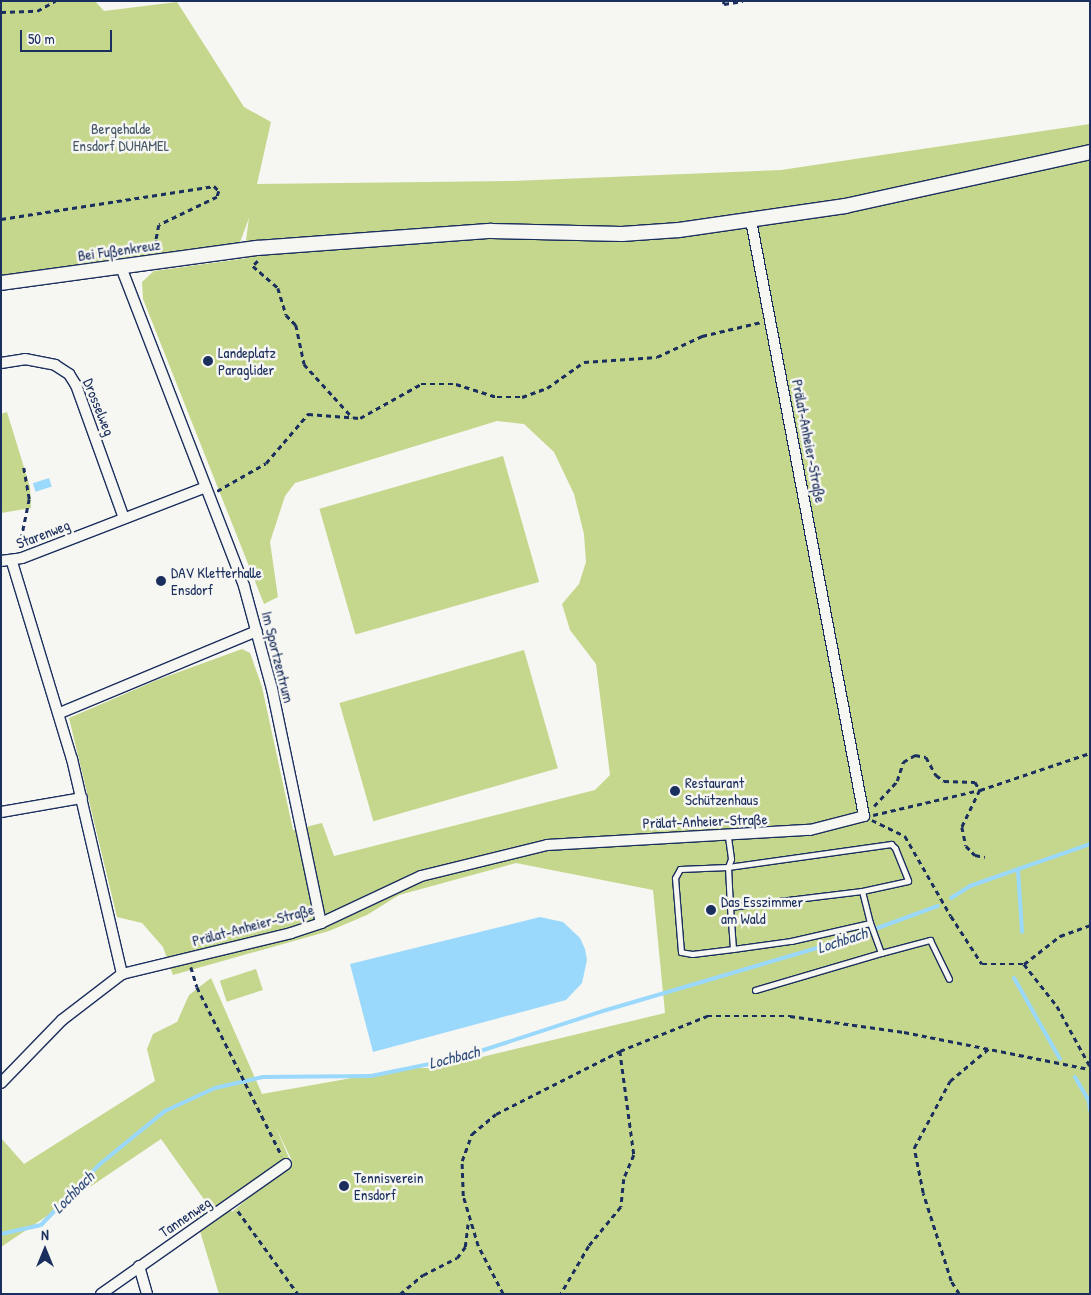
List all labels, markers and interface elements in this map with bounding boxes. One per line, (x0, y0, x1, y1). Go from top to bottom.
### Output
scale bar (22, 20, 115, 52)
text: 50 m (28, 28, 55, 49)
park label: Bergehalde Ensdorf DUHAMEL (73, 119, 169, 154)
street label: Bei Fußenkreuz (77, 235, 161, 265)
place label: Landeplatz Paraglider (218, 343, 276, 378)
marker: Landeplatz Paraglider (202, 355, 214, 367)
street label: Drosselweg (79, 376, 119, 438)
street label: Prälat-Anheier-Straße (788, 378, 830, 504)
street label: Starenweg (14, 516, 72, 552)
place label: DAV Kletterhalle Ensdorf (171, 563, 262, 598)
marker: DAV Kletterhalle Ensdorf (155, 575, 167, 587)
street label: Im Sportzentrum (258, 609, 298, 705)
place label: Restaurant Schützenhaus (685, 773, 758, 808)
marker: Restaurant Schützenhaus (669, 785, 681, 797)
street label: Prälat-Anheier-Straße (642, 810, 768, 832)
place label: Das Esszimmer am Wald (721, 892, 803, 927)
street label: Prälat-Anheier-Straße (190, 900, 316, 950)
marker: Das Esszimmer am Wald (705, 904, 717, 916)
water label: Lochbach (815, 923, 869, 957)
water label: Lochbach (427, 1042, 481, 1072)
water label: Lochbach (48, 1167, 98, 1217)
place label: Tennisverein Ensdorf (354, 1168, 424, 1203)
marker: Tennisverein Ensdorf (338, 1180, 350, 1192)
street label: Tannenweg (156, 1193, 214, 1241)
north arrow (20, 1225, 70, 1275)
text: N (41, 1225, 49, 1244)

